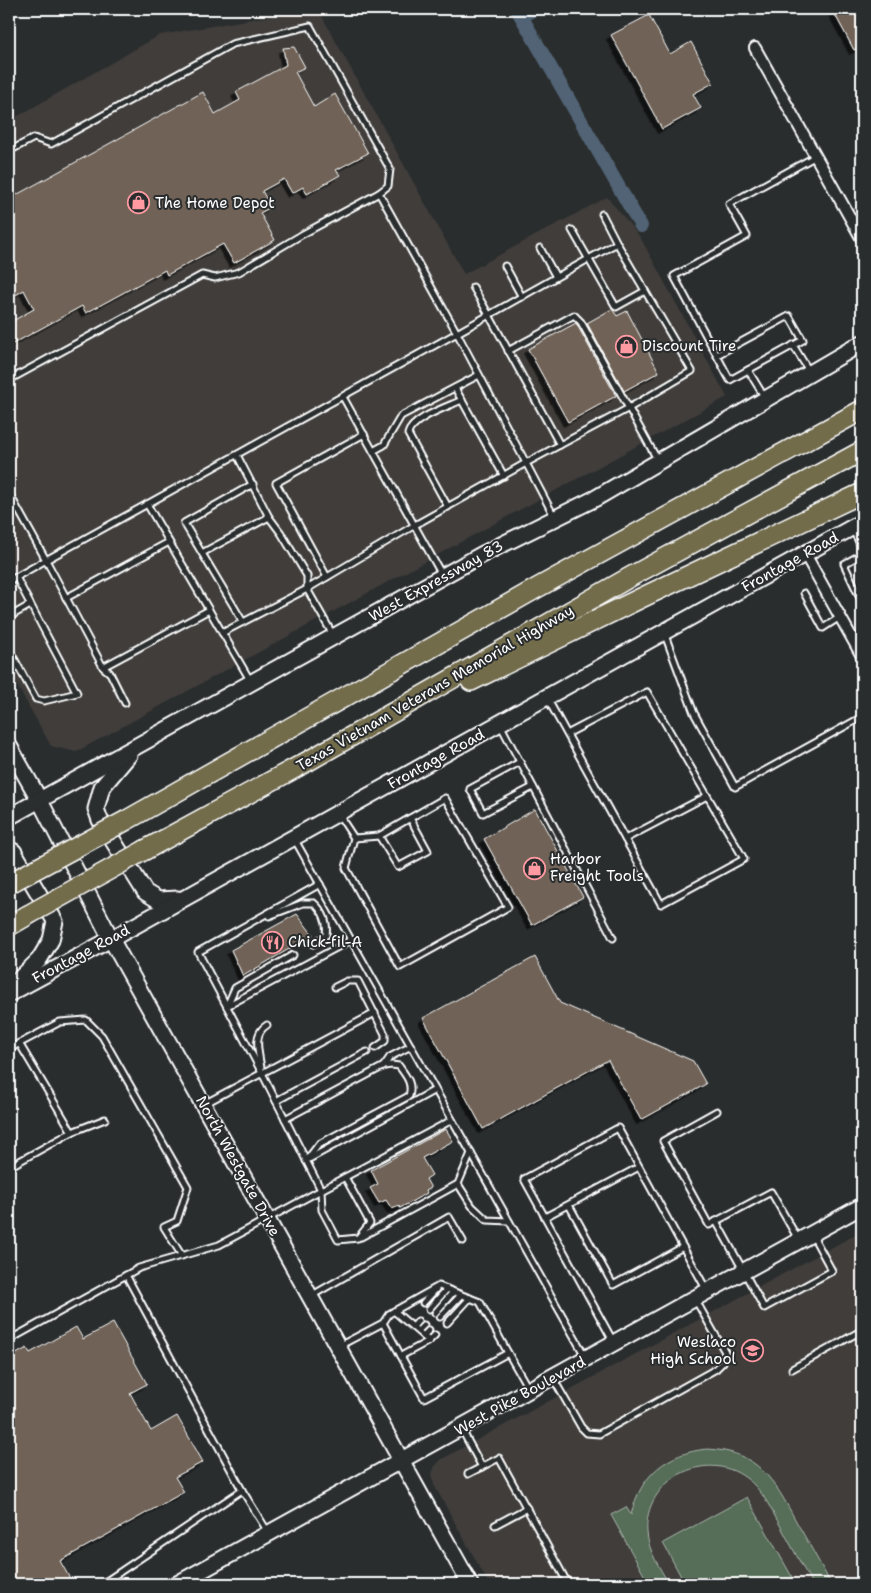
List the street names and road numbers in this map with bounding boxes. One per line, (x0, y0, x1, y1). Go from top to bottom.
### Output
street label: Frontage Road (738, 527, 842, 597)
street label: West Expressway 83 (365, 536, 507, 626)
street label: Texas Vietnam Veterans Memorial Highway (293, 600, 577, 776)
street label: Frontage Road (384, 724, 488, 794)
street label: Frontage Road (29, 920, 134, 988)
street label: North Westgate Drive (191, 1092, 285, 1240)
street label: West Pike Boulevard (451, 1351, 590, 1440)

